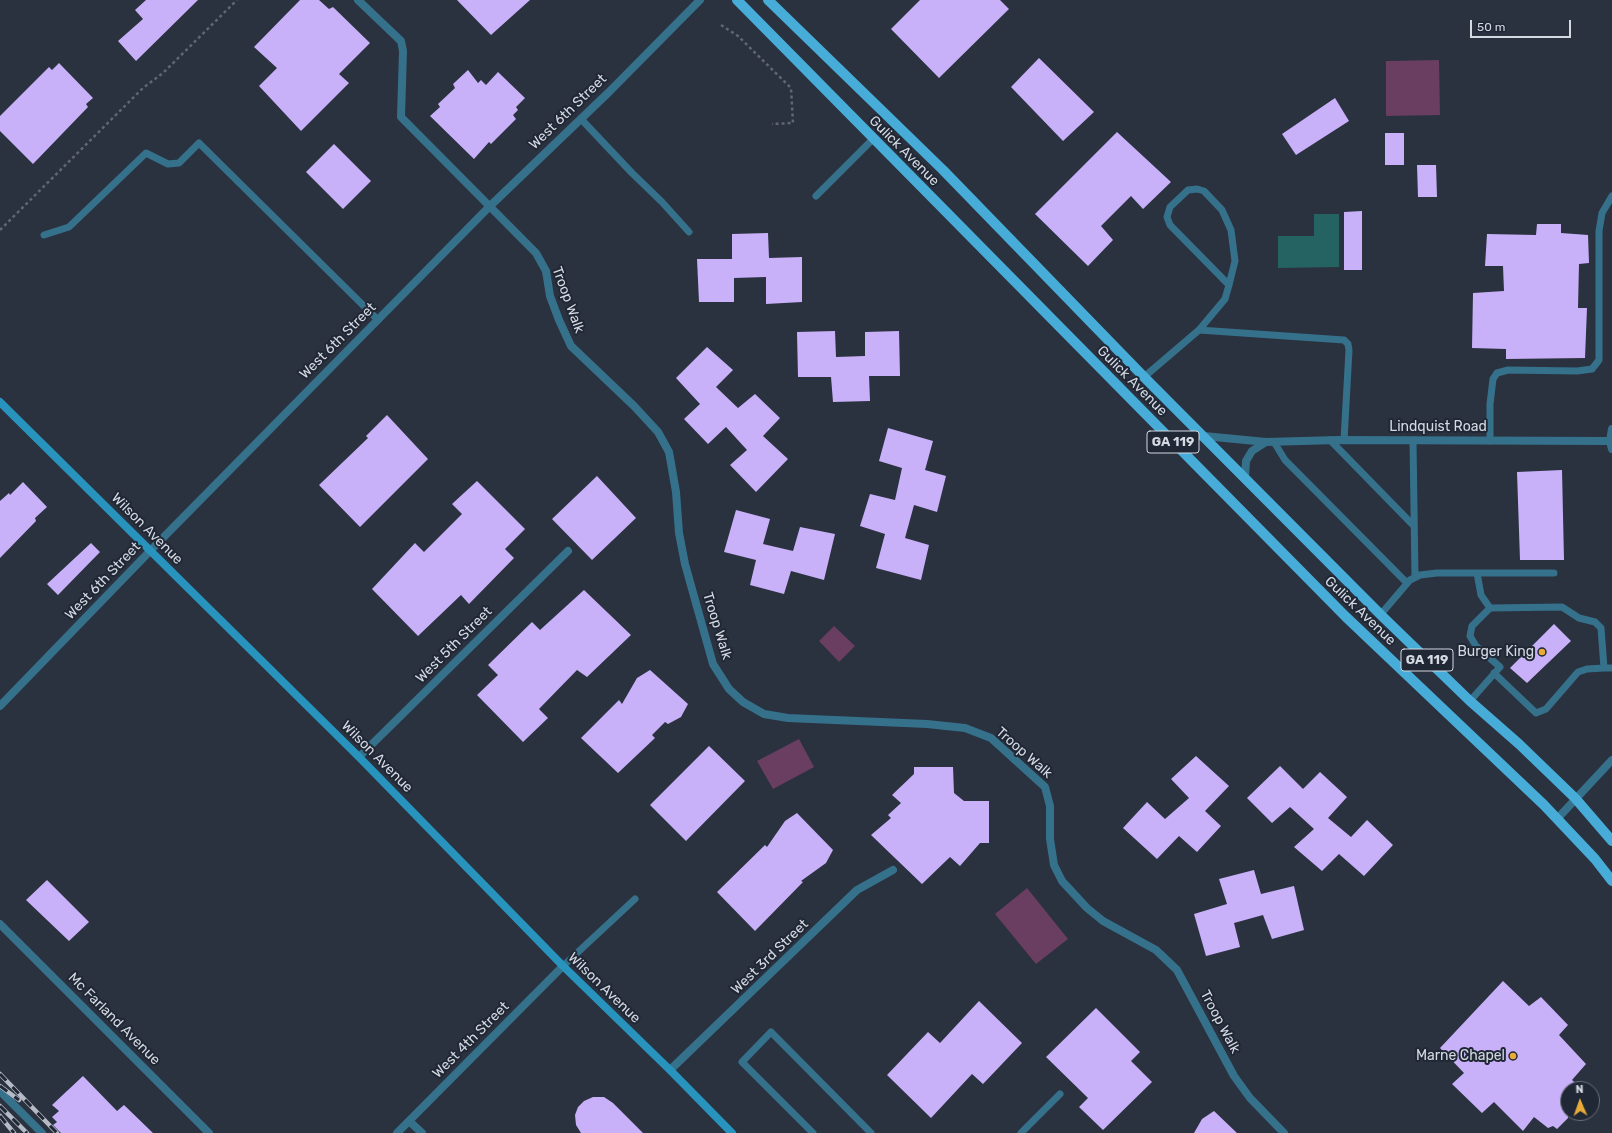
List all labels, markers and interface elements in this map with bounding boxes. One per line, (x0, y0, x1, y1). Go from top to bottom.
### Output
scale bar (1472, 12, 1573, 38)
text: 50 m (1477, 20, 1505, 34)
street label: West 6th Street (526, 71, 610, 153)
street label: Gulick Avenue (865, 112, 943, 190)
street label: Troop Walk (548, 265, 588, 335)
street label: West 6th Street (296, 299, 380, 383)
street label: Gulick Avenue (1093, 342, 1171, 420)
street label: Lindquist Road (1389, 419, 1487, 435)
road number: GA 119 (1147, 431, 1199, 453)
street label: Wilson Avenue (108, 490, 186, 568)
street label: West 6th Street (62, 539, 144, 623)
street label: Gulick Avenue (1321, 573, 1399, 649)
street label: Troop Walk (699, 590, 735, 662)
street label: West 5th Street (412, 603, 496, 687)
place label: Burger King (1457, 644, 1534, 660)
marker: Burger King (1537, 647, 1547, 657)
road number: GA 119 (1401, 649, 1453, 671)
street label: Wilson Avenue (338, 718, 416, 796)
street label: Troop Walk (992, 724, 1056, 782)
street label: West 3rd Street (728, 916, 812, 998)
street label: Wilson Avenue (564, 949, 644, 1027)
street label: Mc Farland Avenue (64, 969, 164, 1069)
street label: Troop Walk (1196, 987, 1244, 1057)
street label: West 4th Street (429, 998, 513, 1082)
place label: Marne Chapel (1416, 1048, 1505, 1064)
marker: Marne Chapel (1508, 1051, 1518, 1061)
north arrow (1560, 1081, 1600, 1121)
text: N (1575, 1083, 1584, 1096)

